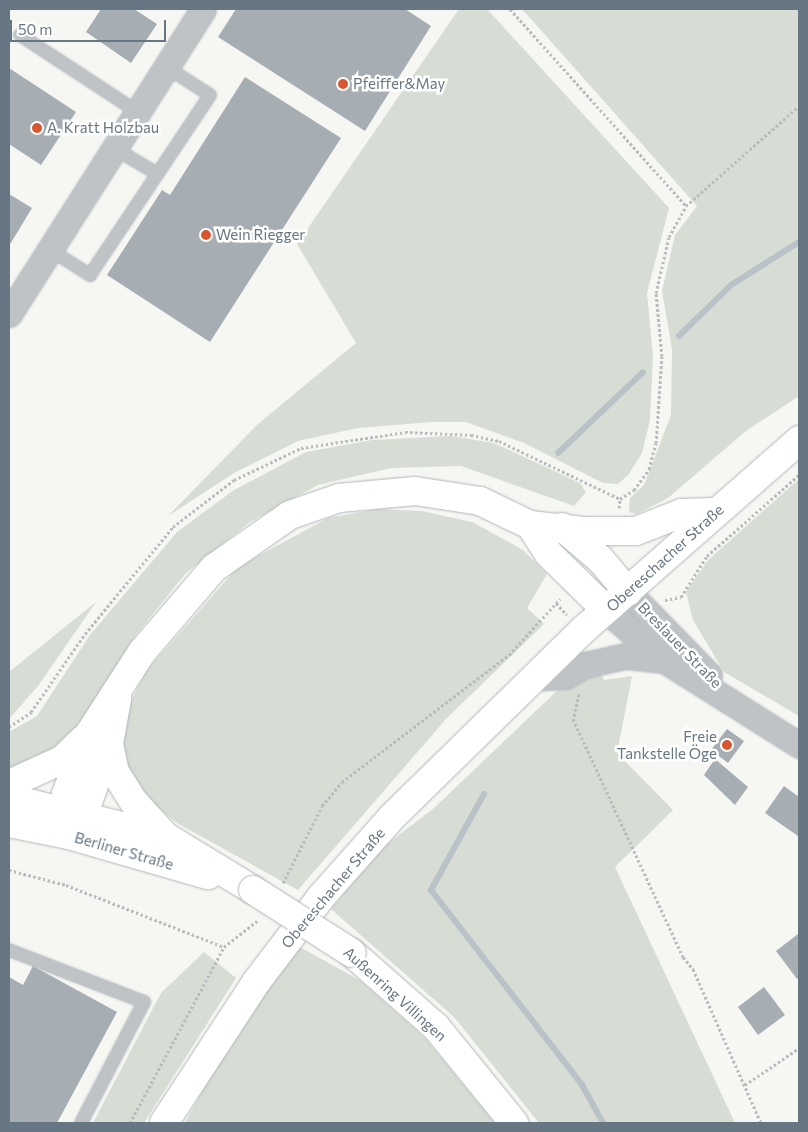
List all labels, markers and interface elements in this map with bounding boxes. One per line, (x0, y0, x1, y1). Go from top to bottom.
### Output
scale bar (12, 10, 169, 42)
text: 50 m (18, 20, 52, 38)
place label: Pfeiffer&May (353, 75, 445, 93)
marker: Pfeiffer&May (337, 78, 349, 90)
place label: A. Kratt Holzbau (47, 119, 159, 137)
marker: A. Kratt Holzbau (31, 122, 43, 134)
place label: Wein Riegger (216, 226, 305, 244)
marker: Wein Riegger (200, 229, 212, 241)
street label: Obereschacher Straße (603, 501, 727, 615)
street label: Breslauer Straße (634, 598, 726, 692)
place label: Freie Tankstelle Öge (617, 727, 717, 762)
marker: Freie Tankstelle Öge (721, 739, 733, 751)
street label: Obereschacher Straße (277, 824, 389, 952)
street label: Berliner Straße (72, 828, 176, 874)
street label: Außenring Villingen (340, 943, 450, 1045)

